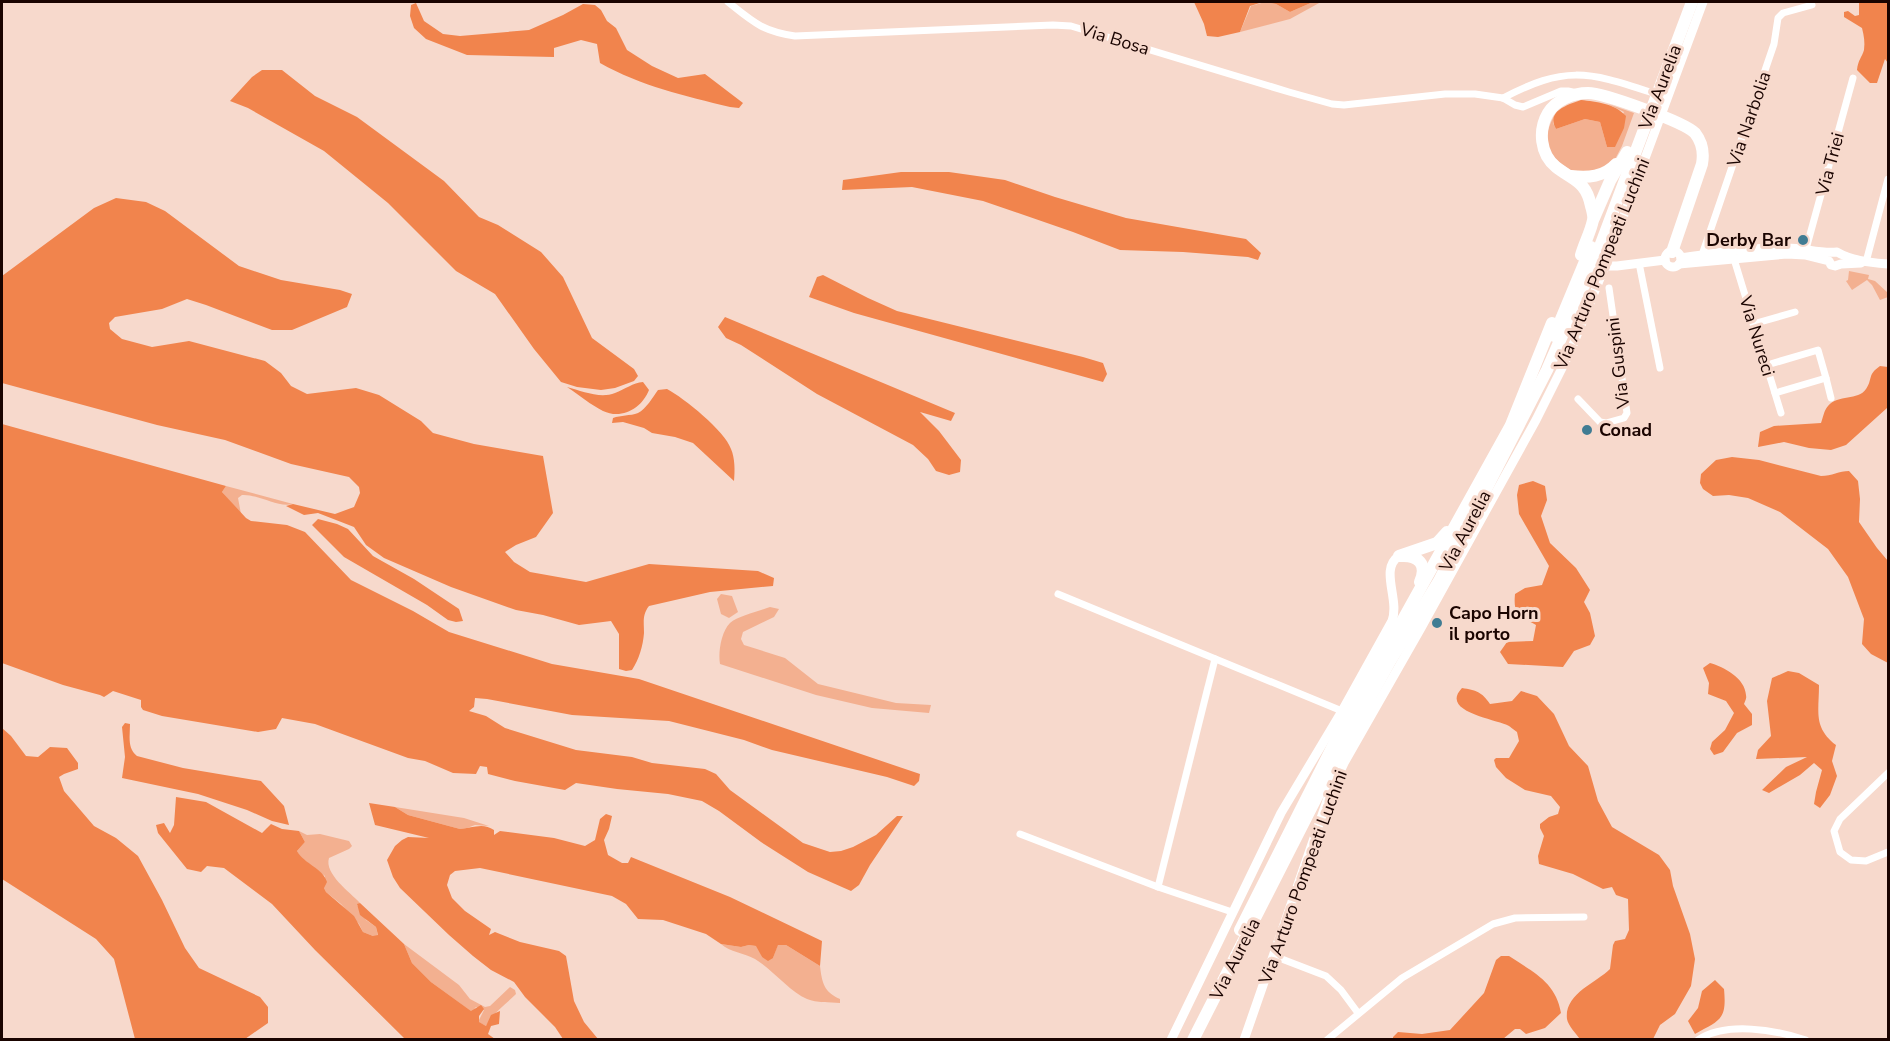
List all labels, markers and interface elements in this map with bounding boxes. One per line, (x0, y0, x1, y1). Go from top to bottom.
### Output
street label: Via Bosa (1077, 17, 1153, 61)
street label: Via Aurelia (1633, 41, 1687, 134)
street label: Via Narbolia (1721, 68, 1777, 171)
street label: Via Triei (1810, 130, 1850, 199)
street label: Via Arturo Pompeati Luchini (1548, 155, 1655, 374)
place label: Derby Bar (1706, 228, 1791, 252)
marker: Derby Bar (1796, 233, 1810, 247)
street label: Via Nureci (1733, 292, 1781, 379)
street label: Via Guspini (1601, 316, 1636, 411)
place label: Conad (1599, 418, 1652, 442)
marker: Conad (1580, 423, 1594, 437)
street label: Via Aurelia (1433, 486, 1496, 577)
place label: Capo Horn il porto (1449, 601, 1539, 646)
marker: Capo Horn il porto (1430, 616, 1444, 630)
street label: Via Arturo Pompeati Luchini (1253, 767, 1353, 988)
street label: Via Aurelia (1204, 914, 1266, 1005)

